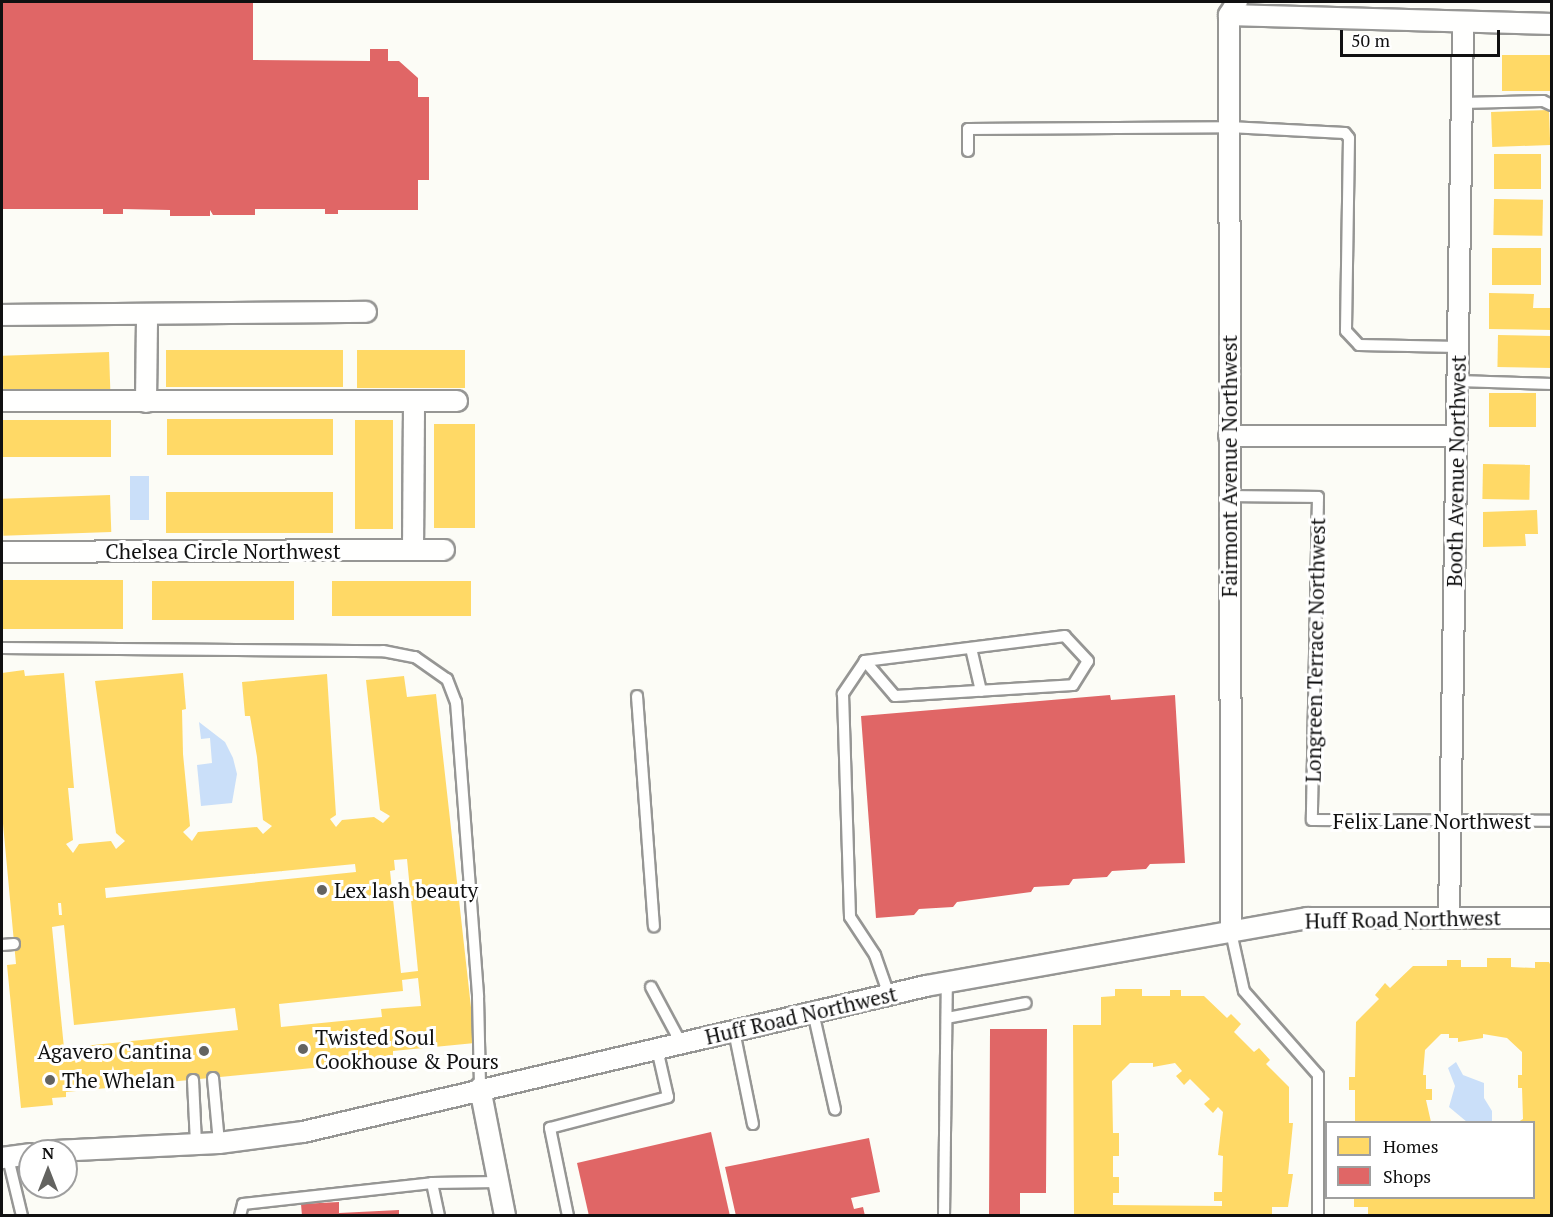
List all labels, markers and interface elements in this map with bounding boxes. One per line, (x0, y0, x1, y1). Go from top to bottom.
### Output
scale bar (1343, 18, 1504, 56)
text: 50 m (1351, 28, 1390, 52)
street label: Fairmont Avenue Northwest (1216, 334, 1242, 598)
street label: Booth Avenue Northwest (1441, 354, 1471, 588)
street label: Longreen Terrace Northwest (1300, 517, 1330, 783)
street label: Chelsea Circle Northwest (105, 538, 341, 564)
street label: Felix Lane Northwest (1333, 808, 1531, 834)
place label: Lex lash beauty (334, 877, 478, 903)
marker: Lex lash beauty (315, 883, 329, 897)
street label: Huff Road Northwest (1305, 905, 1501, 933)
street label: Huff Road Northwest (702, 981, 900, 1049)
place label: Twisted Soul Cookhouse & Pours (315, 1024, 499, 1074)
place label: Agavero Cantina (37, 1038, 192, 1064)
marker: Twisted Soul Cookhouse & Pours (296, 1042, 310, 1056)
marker: Agavero Cantina (197, 1044, 211, 1058)
place label: The Whelan (62, 1067, 175, 1093)
marker: The Whelan (43, 1073, 57, 1087)
legend (1325, 1121, 1535, 1199)
text: Homes (1383, 1134, 1438, 1158)
north arrow (18, 1139, 78, 1199)
text: N (42, 1142, 54, 1164)
text: Shops (1383, 1164, 1431, 1188)

